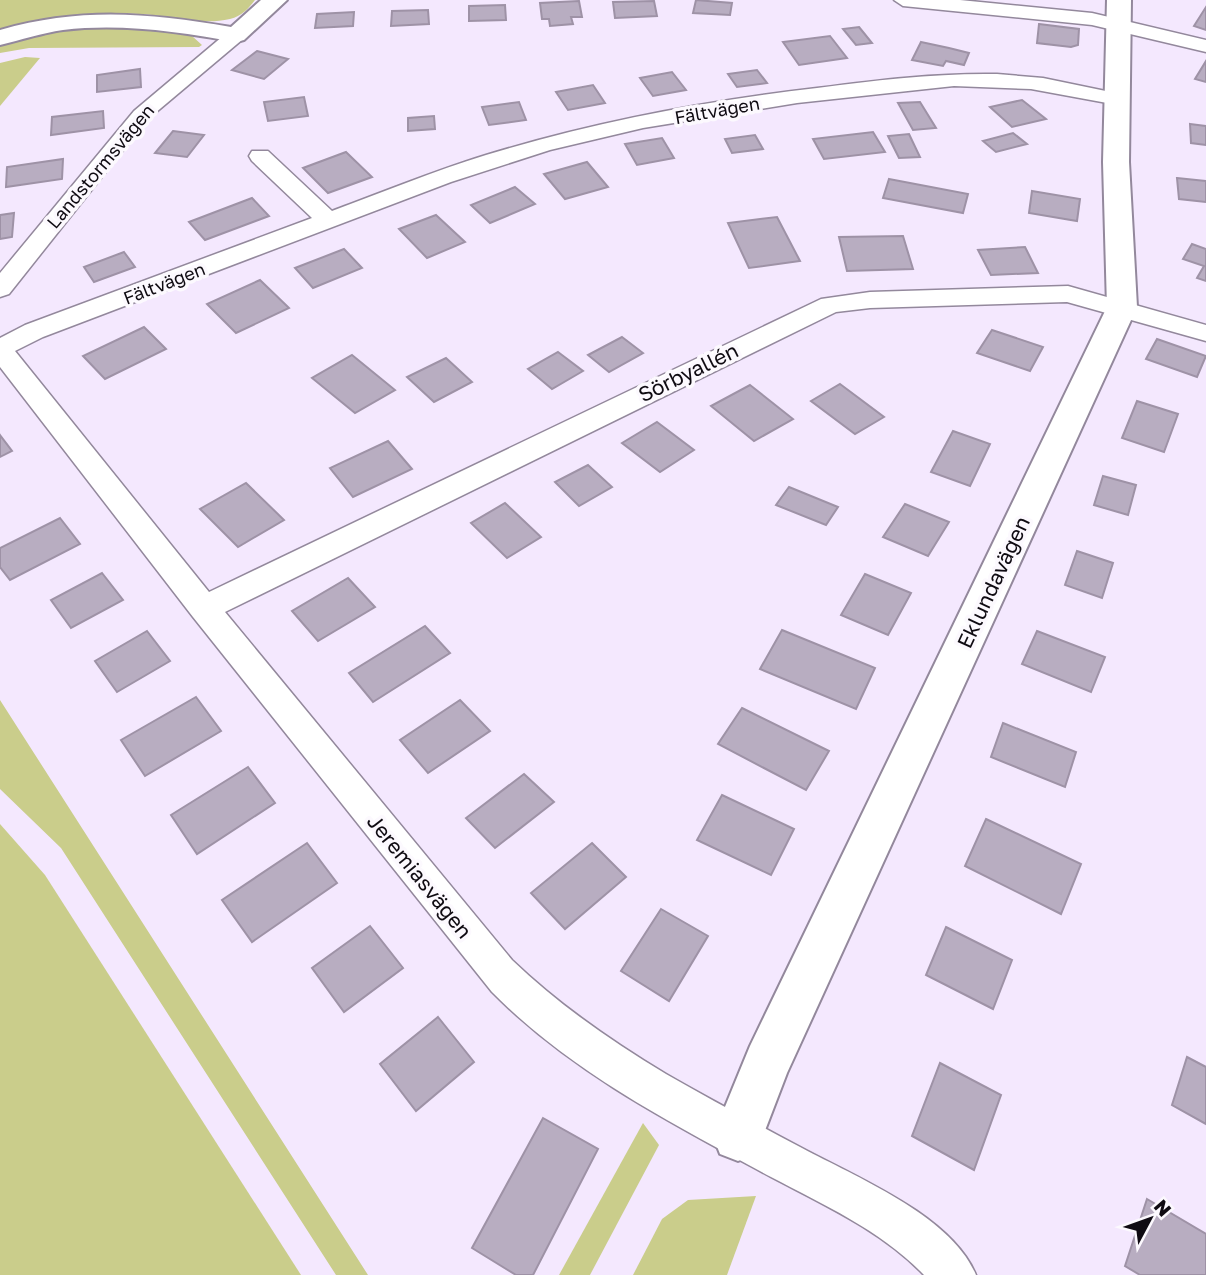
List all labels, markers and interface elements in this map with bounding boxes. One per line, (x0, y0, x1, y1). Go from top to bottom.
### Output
street label: Fältvägen (673, 92, 761, 128)
street label: Landstormsvägen (42, 99, 158, 233)
street label: Fältvägen (120, 257, 208, 309)
street label: Sörbyallén (634, 337, 742, 407)
street label: Eklundavägen (951, 512, 1035, 652)
street label: Jeremiasvägen (362, 809, 478, 943)
north arrow (1115, 1184, 1185, 1254)
text: N (1150, 1195, 1177, 1221)

